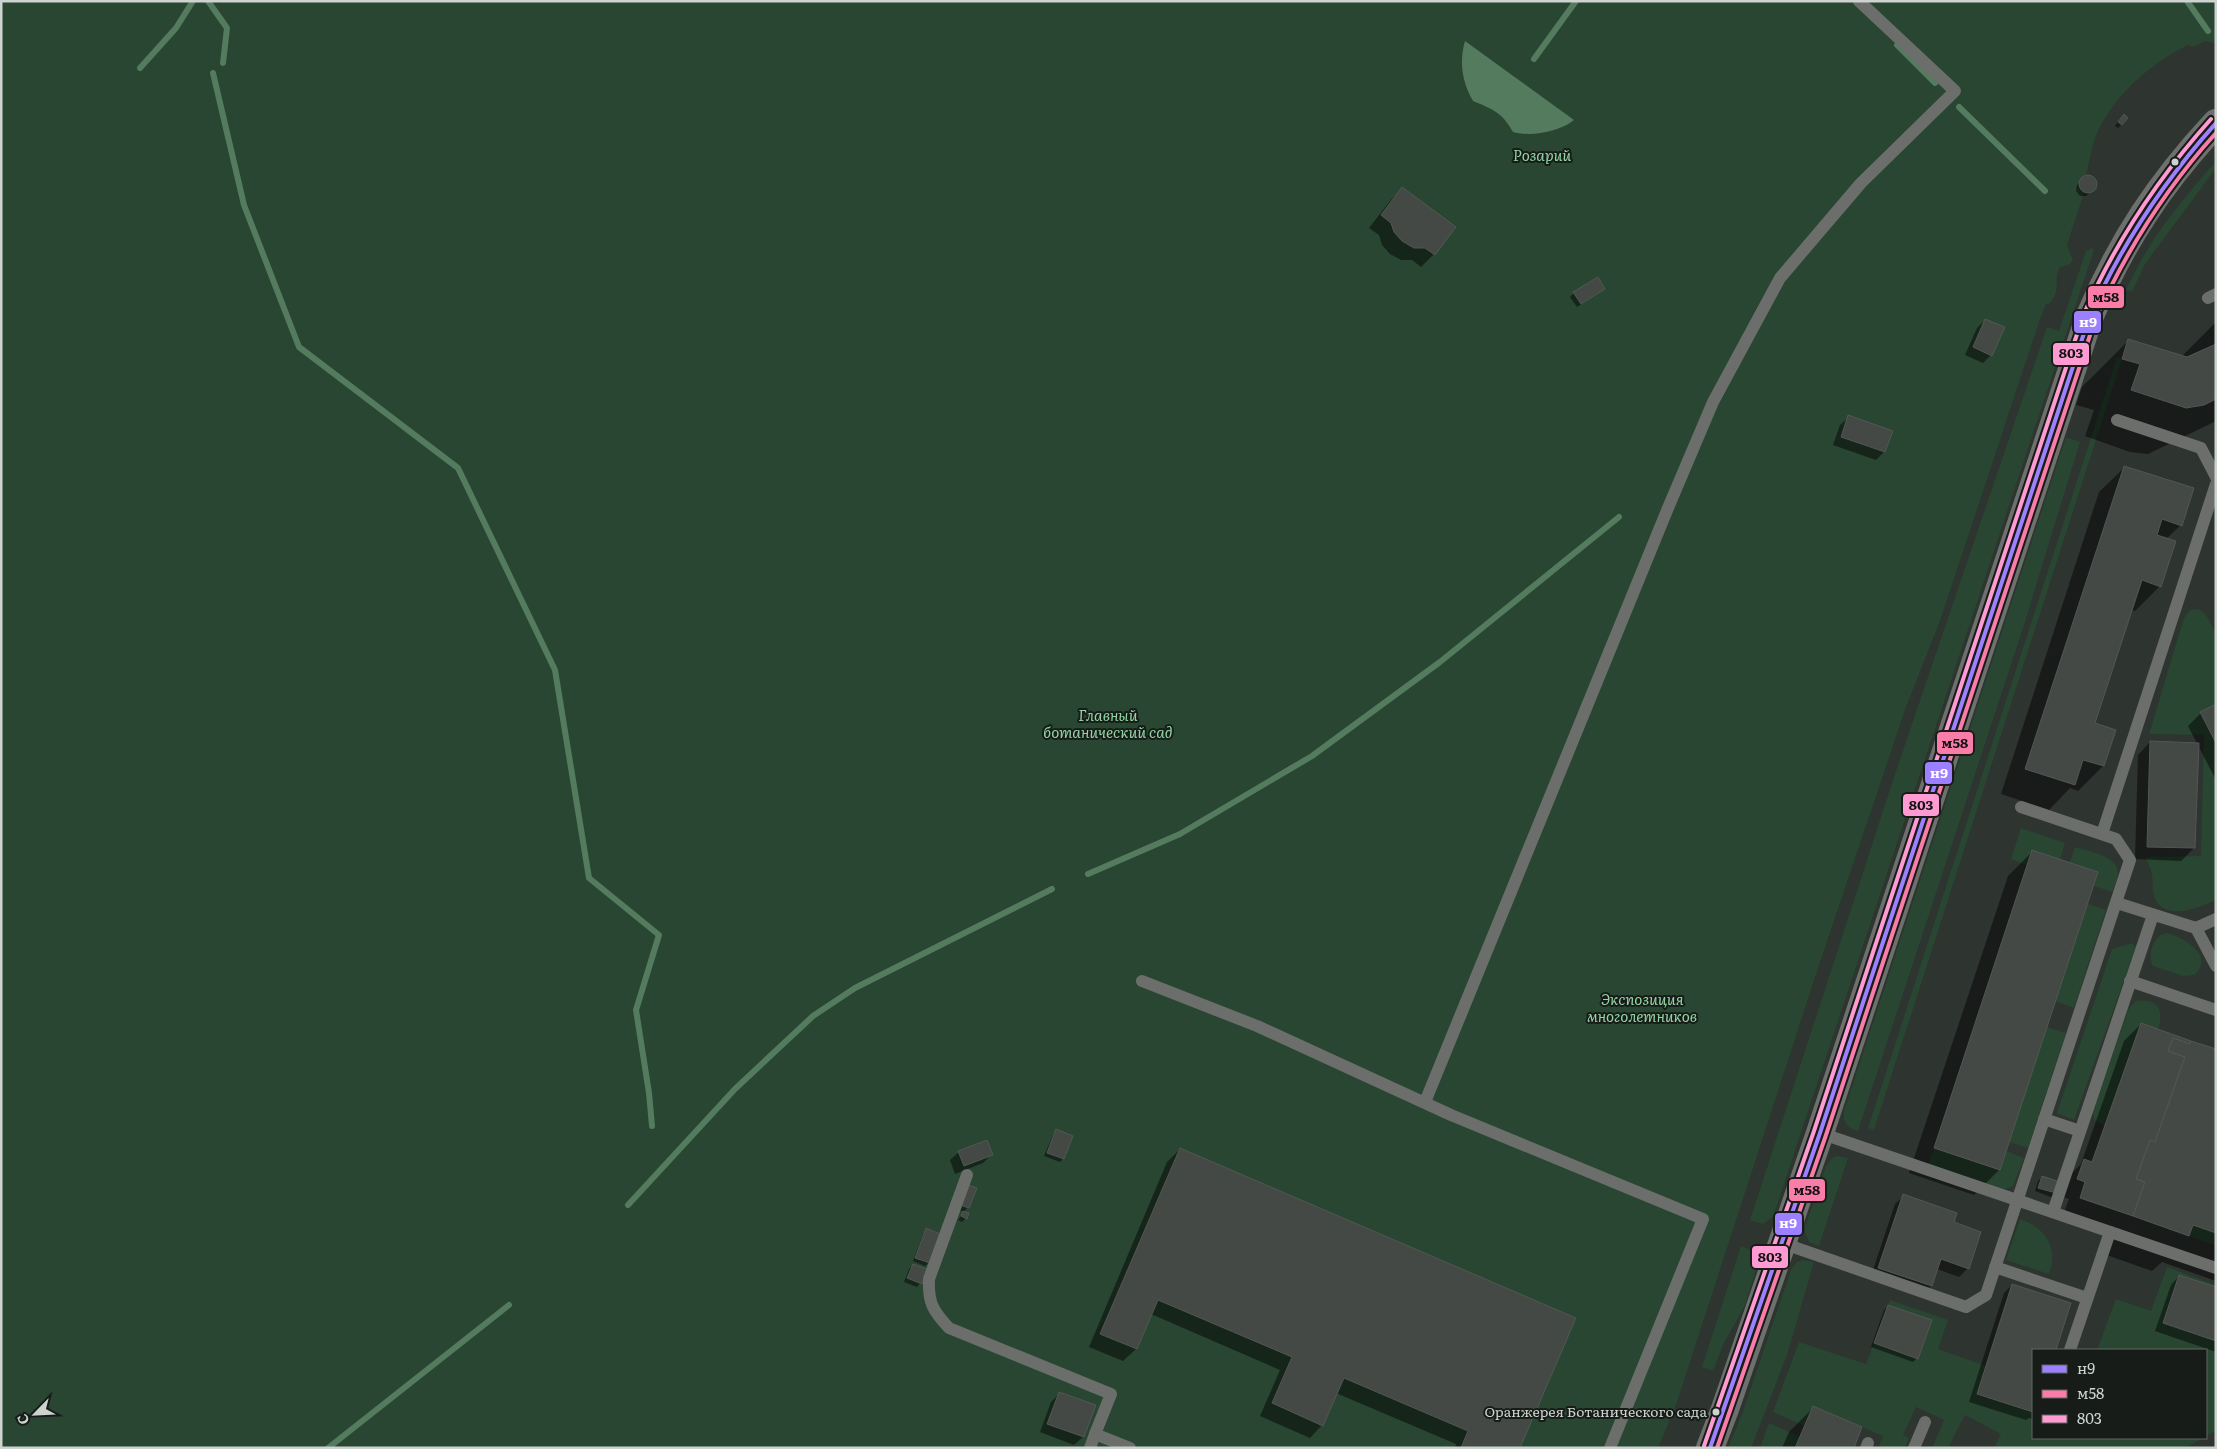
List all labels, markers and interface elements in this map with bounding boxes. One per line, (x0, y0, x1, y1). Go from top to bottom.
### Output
park label: Розарий (1513, 143, 1571, 166)
unlabelled marker (2170, 157, 2180, 167)
line badge: м58 (2087, 285, 2125, 309)
text: м58 (2093, 286, 2119, 306)
line badge: н9 (2073, 310, 2102, 334)
text: н9 (2079, 311, 2097, 331)
line badge: 803 (2052, 342, 2090, 366)
text: 803 (2059, 342, 2083, 362)
park label: Главный ботанический сад (1043, 703, 1173, 743)
line badge: м58 (1936, 731, 1974, 755)
text: м58 (1942, 732, 1968, 752)
line badge: н9 (1924, 761, 1953, 785)
text: н9 (1930, 762, 1948, 782)
line badge: 803 (1902, 793, 1940, 817)
text: 803 (1909, 794, 1933, 814)
park label: Экспозиция многолетников (1587, 987, 1697, 1027)
line badge: м58 (1788, 1178, 1826, 1202)
text: м58 (1794, 1179, 1820, 1199)
line badge: н9 (1774, 1212, 1803, 1236)
text: н9 (1779, 1212, 1797, 1232)
line badge: 803 (1751, 1245, 1789, 1269)
text: 803 (1758, 1246, 1782, 1266)
legend (2032, 1349, 2207, 1439)
text: н9 (2077, 1356, 2095, 1379)
text: м58 (2077, 1381, 2104, 1404)
north arrow (10, 1389, 60, 1439)
place label: Оранжерея Ботанического сада (1484, 1401, 1707, 1421)
text: 803 (2077, 1406, 2102, 1429)
marker: Оранжерея Ботанического сада (1711, 1407, 1721, 1417)
text: С (11, 1411, 33, 1428)

